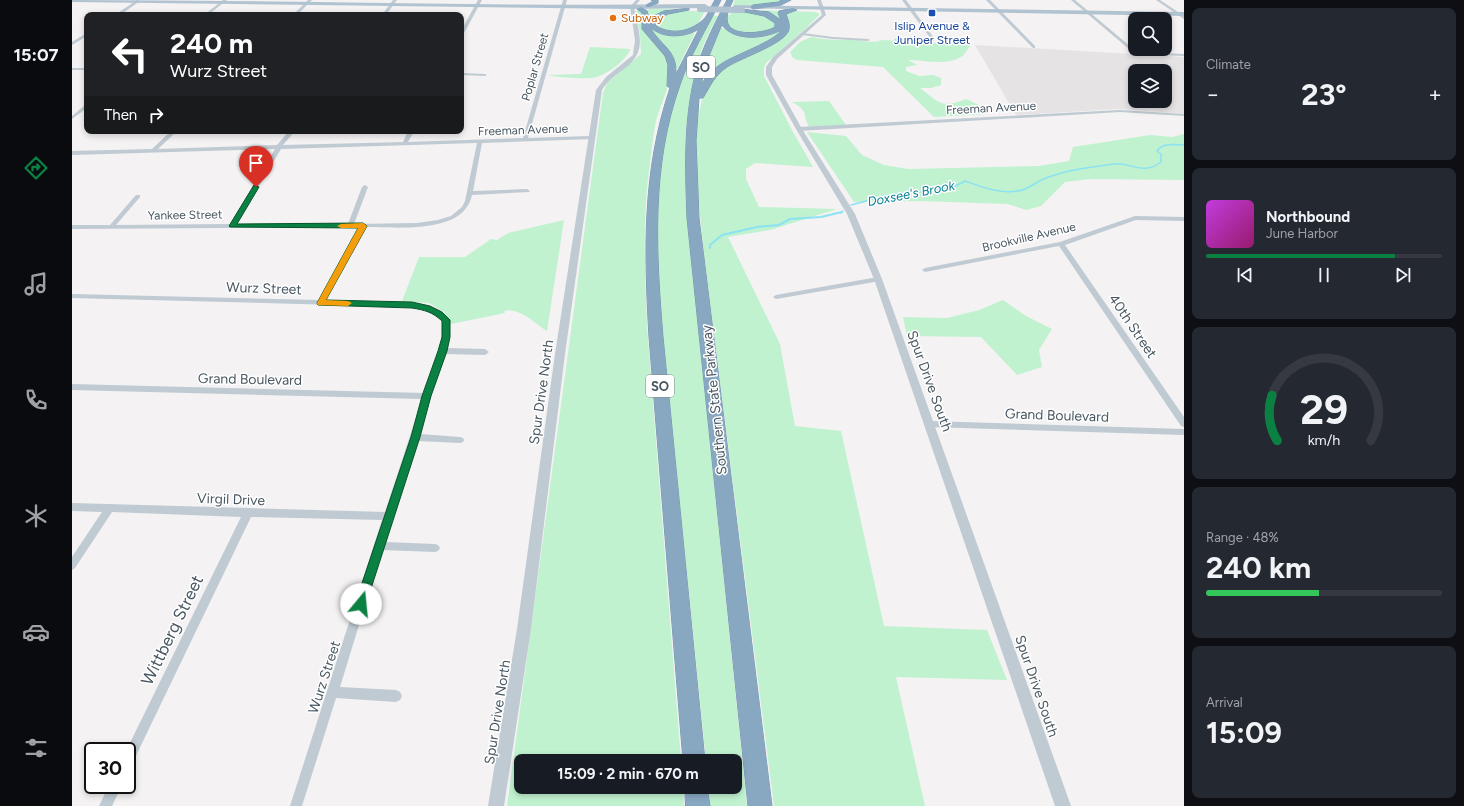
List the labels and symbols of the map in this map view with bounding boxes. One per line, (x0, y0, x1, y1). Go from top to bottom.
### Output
marker: Islip Avenue & Juniper Street (927, 8, 937, 18)
place label: Subway (621, 11, 664, 25)
marker: Subway (608, 13, 618, 23)
place label: Islip Avenue & Juniper Street (894, 19, 971, 47)
street label: Poplar Street (519, 31, 552, 103)
road number: SO (687, 56, 715, 78)
street label: Freeman Avenue (946, 99, 1037, 117)
street label: Freeman Avenue (478, 121, 569, 139)
pin (239, 146, 273, 187)
water label: Doxsee's Brook (866, 178, 957, 209)
street label: Yankee Street (148, 207, 223, 223)
street label: Brookville Avenue (981, 219, 1078, 255)
street label: Wurz Street (226, 279, 302, 298)
street label: 40th Street (1105, 291, 1160, 361)
street label: Southern State Parkway (698, 324, 731, 476)
street label: Spur Drive South (903, 328, 956, 434)
street label: Spur Drive North (526, 338, 557, 445)
street label: Grand Boulevard (198, 370, 302, 389)
road number: SO (646, 375, 674, 397)
street label: Grand Boulevard (1005, 405, 1109, 426)
street label: Virgil Drive (197, 490, 266, 509)
street label: Wittberg Street (137, 572, 207, 688)
position arrow (340, 583, 382, 625)
street label: Spur Drive South (1011, 633, 1062, 739)
street label: Wurz Street (305, 639, 344, 716)
street label: Spur Drive North (481, 658, 514, 766)
speed limit sign: 30 (84, 742, 136, 794)

